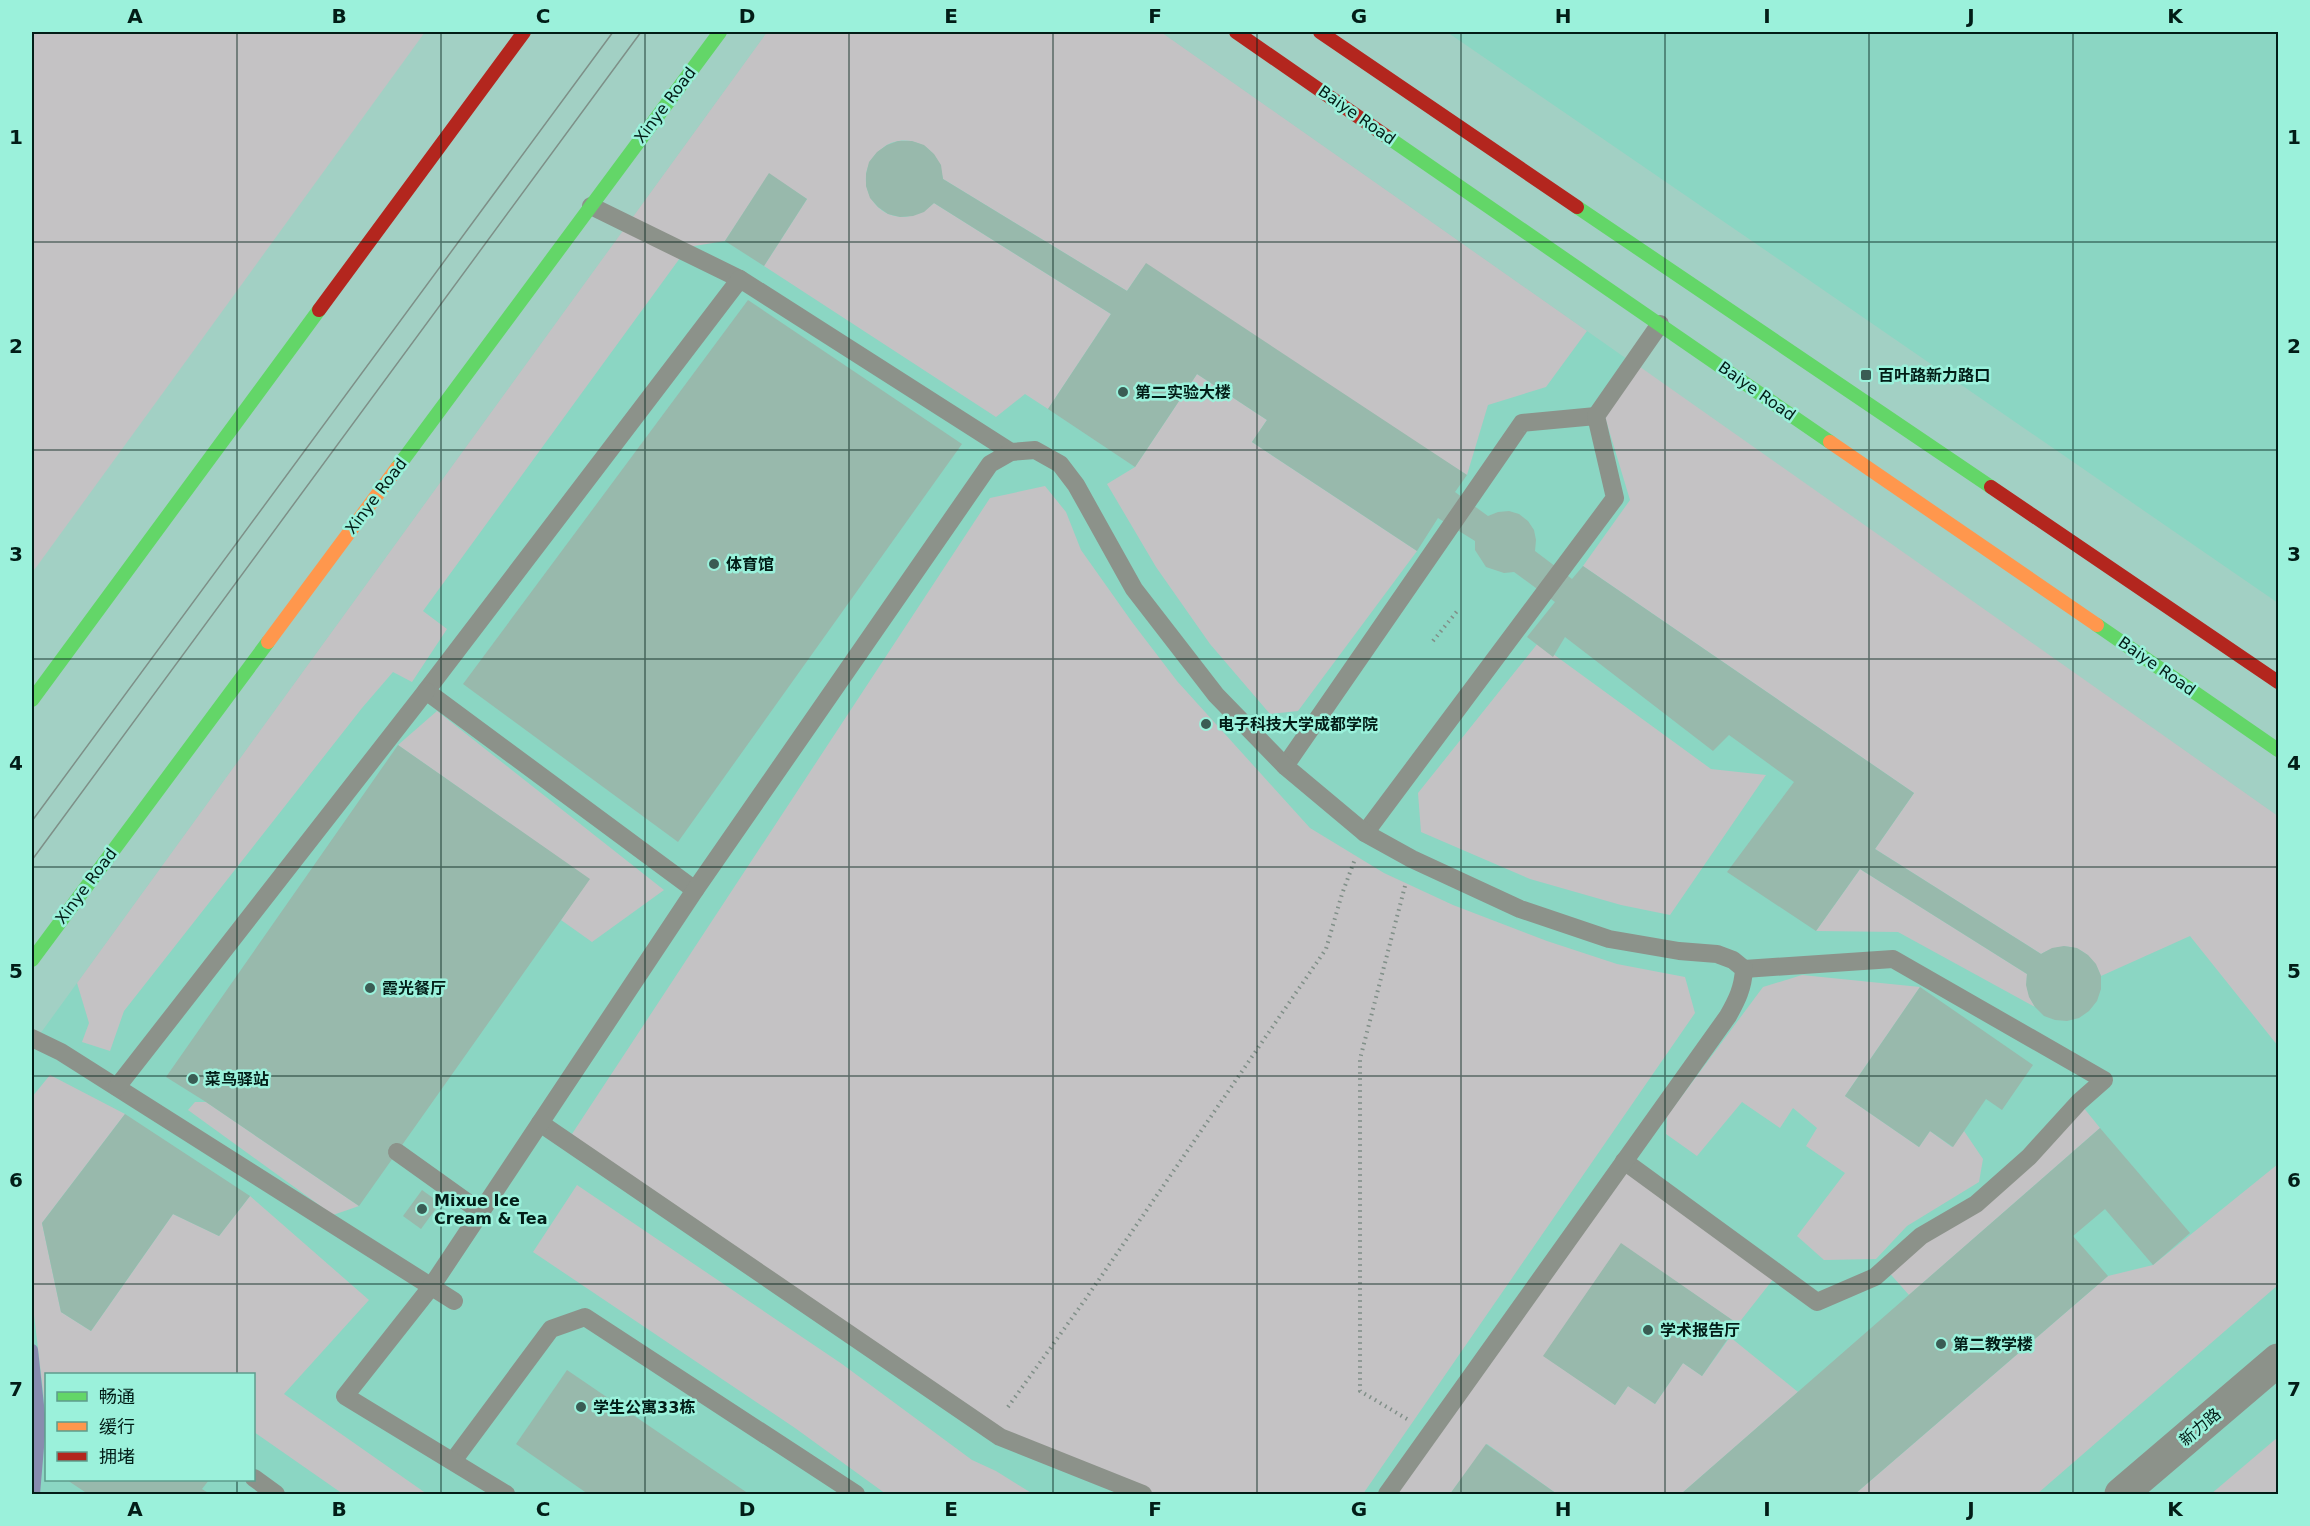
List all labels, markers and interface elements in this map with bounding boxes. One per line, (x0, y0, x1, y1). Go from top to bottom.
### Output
text: A (127, 4, 143, 28)
text: B (331, 4, 347, 28)
text: C (536, 4, 550, 28)
text: D (739, 4, 755, 28)
text: E (944, 4, 958, 28)
text: F (1148, 4, 1162, 28)
text: G (1351, 4, 1367, 28)
text: H (1555, 4, 1571, 28)
text: I (1763, 4, 1771, 28)
text: J (1965, 4, 1975, 28)
text: K (2167, 4, 2184, 28)
street label: Xinye Road (630, 63, 700, 147)
street label: Baiye Road (1315, 81, 1399, 149)
text: 1 (9, 125, 23, 149)
text: 1 (2287, 125, 2301, 149)
text: 2 (9, 334, 23, 358)
text: 2 (2287, 334, 2301, 358)
street label: Baiye Road (1715, 357, 1799, 425)
place label: 百叶路新力路口 (1878, 366, 1990, 385)
marker: 百叶路新力路口 (1859, 368, 1873, 382)
place label: 第二实验大楼 (1135, 383, 1231, 402)
marker: 第二实验大楼 (1116, 385, 1130, 399)
street label: Xinye Road (341, 454, 411, 538)
text: 3 (9, 542, 23, 566)
text: 3 (2287, 542, 2301, 566)
place label: 体育馆 (726, 555, 774, 574)
marker: 体育馆 (707, 557, 721, 571)
street label: Baiye Road (2115, 632, 2199, 700)
place label: 电子科技大学成都学院 (1218, 715, 1378, 734)
marker: 电子科技大学成都学院 (1199, 717, 1213, 731)
text: 4 (9, 751, 23, 775)
text: 4 (2287, 751, 2301, 775)
street label: Xinye Road (51, 844, 121, 928)
text: 5 (9, 959, 23, 983)
text: 5 (2287, 959, 2301, 983)
place label: 霞光餐厅 (382, 979, 446, 998)
marker: 霞光餐厅 (363, 981, 377, 995)
place label: 菜鸟驿站 (205, 1070, 269, 1089)
marker: 菜鸟驿站 (186, 1072, 200, 1086)
text: 6 (9, 1168, 23, 1192)
text: 6 (2287, 1168, 2301, 1192)
place label: Mixue Ice Cream & Tea (434, 1191, 547, 1228)
marker: Mixue Ice Cream & Tea (415, 1202, 429, 1216)
place label: 学术报告厅 (1660, 1321, 1740, 1340)
marker: 学术报告厅 (1641, 1323, 1655, 1337)
place label: 第二教学楼 (1953, 1335, 2033, 1354)
marker: 第二教学楼 (1934, 1337, 1948, 1351)
legend (45, 1373, 255, 1481)
text: 7 (9, 1377, 23, 1401)
text: 7 (2287, 1377, 2301, 1401)
text: 畅通 (99, 1386, 135, 1407)
place label: 学生公寓33栋 (593, 1398, 695, 1417)
marker: 学生公寓33栋 (574, 1400, 588, 1414)
street label: 新力路 (2176, 1404, 2224, 1450)
text: 缓行 (99, 1416, 135, 1437)
text: 拥堵 (99, 1446, 135, 1467)
text: A (127, 1497, 143, 1521)
text: B (331, 1497, 347, 1521)
text: C (536, 1497, 550, 1521)
text: D (739, 1497, 755, 1521)
text: E (944, 1497, 958, 1521)
text: F (1148, 1497, 1162, 1521)
text: G (1351, 1497, 1367, 1521)
text: H (1555, 1497, 1571, 1521)
text: I (1763, 1497, 1771, 1521)
text: J (1965, 1497, 1975, 1521)
text: K (2167, 1497, 2184, 1521)

